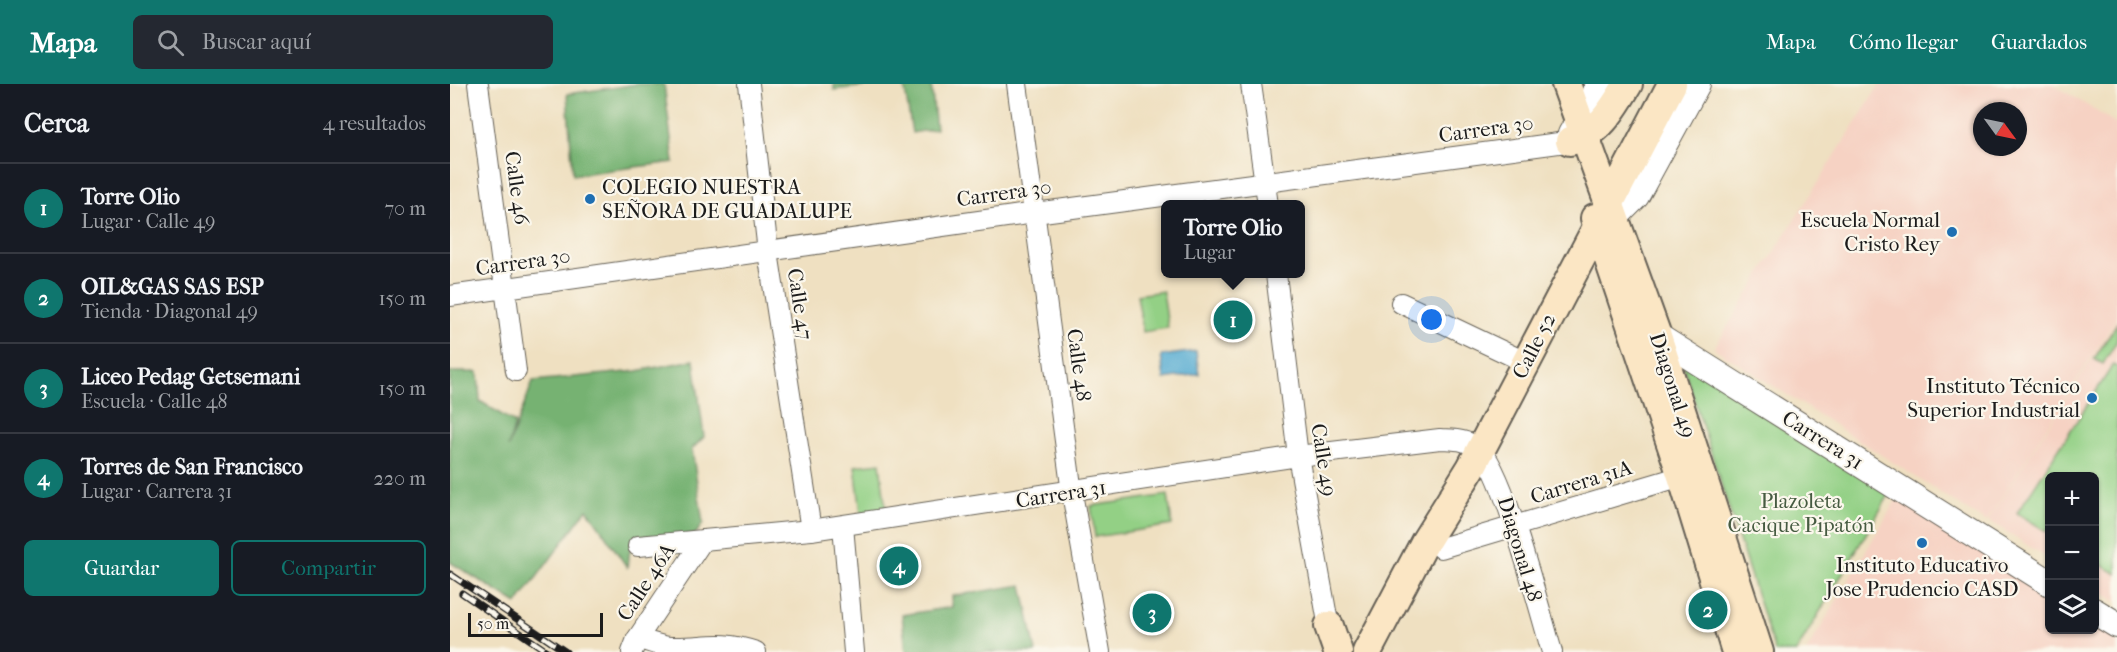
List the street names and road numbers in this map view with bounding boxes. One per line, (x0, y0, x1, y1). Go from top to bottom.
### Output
street label: Carrera 30 (1437, 110, 1535, 148)
street label: Calle 46 (500, 150, 534, 227)
street label: Carrera 30 (955, 174, 1053, 212)
street label: Carrera 30 (474, 243, 572, 281)
street label: Calle 47 (783, 266, 817, 342)
street label: Calle 52 (1507, 309, 1561, 383)
street label: Calle 48 (1062, 327, 1096, 403)
street label: Diagonal 49 (1645, 329, 1701, 441)
street label: Carrera 31 (1778, 406, 1868, 474)
street label: Calle 49 (1306, 422, 1342, 498)
street label: Carrera 31A (1527, 455, 1635, 509)
street label: Carrera 31 (1014, 475, 1108, 513)
street label: Diagonal 48 (1493, 493, 1547, 605)
street label: Calle 46A (612, 538, 680, 625)

